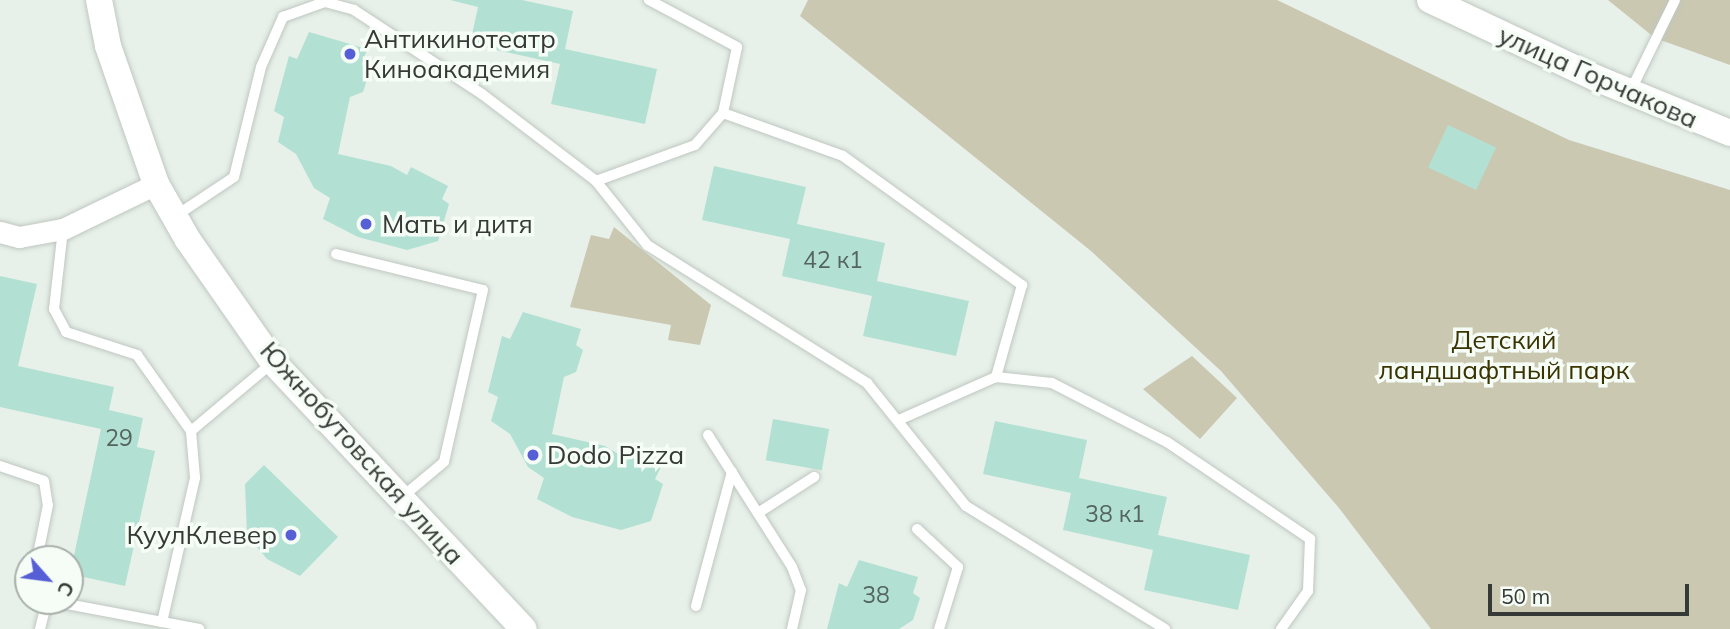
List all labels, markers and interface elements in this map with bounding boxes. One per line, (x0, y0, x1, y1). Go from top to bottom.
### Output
street label: улица Горчакова (1494, 19, 1702, 135)
place label: Антикинотеатр Киноакадемия (364, 23, 556, 84)
marker: Антикинотеатр Киноакадемия (342, 46, 358, 62)
place label: Мать и дитя (382, 208, 533, 240)
marker: Мать и дитя (356, 214, 376, 234)
house number: 42 к1 (803, 246, 863, 274)
park label: Детский ландшафтный парк (1379, 324, 1629, 386)
street label: Южнобутовская улица (254, 335, 470, 571)
house number: 29 (105, 424, 133, 452)
place label: Dodo Pizza (547, 439, 684, 471)
marker: Dodo Pizza (525, 447, 541, 463)
house number: 38 к1 (1085, 500, 1145, 528)
place label: КуулКлевер (126, 519, 277, 551)
marker: КуулКлевер (283, 527, 299, 543)
north arrow (14, 545, 84, 615)
scale bar (1492, 570, 1693, 614)
text: С (52, 578, 79, 600)
house number: 38 (862, 581, 890, 609)
text: 50 m (1501, 583, 1550, 609)

